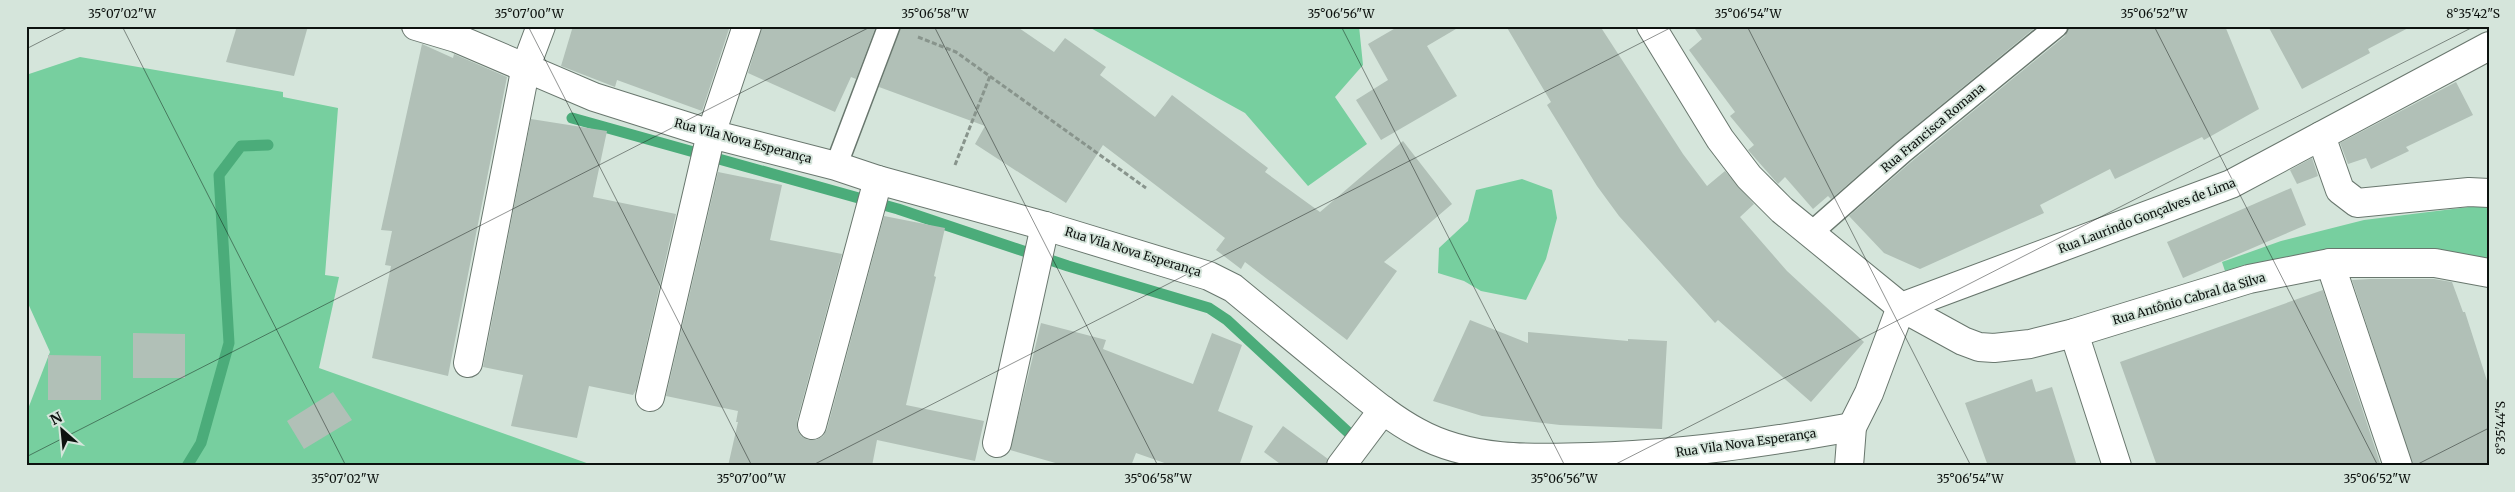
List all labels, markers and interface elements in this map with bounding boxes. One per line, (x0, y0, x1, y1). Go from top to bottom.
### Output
text: 35°07'02"W (88, 6, 157, 21)
text: 35°07'00"W (494, 6, 565, 21)
text: 35°06'58"W (901, 6, 970, 21)
text: 35°06'56"W (1307, 6, 1376, 21)
text: 35°06'54"W (1715, 6, 1782, 21)
text: 35°06'52"W (2120, 6, 2189, 21)
text: 8°35'42"S (2446, 6, 2500, 21)
street label: Rua Francisca Romana (1878, 79, 1988, 175)
street label: Rua Vila Nova Esperança (673, 115, 814, 166)
street label: Rua Laurindo Gonçalves de Lima (2056, 174, 2238, 256)
street label: Rua Vila Nova Esperança (1063, 224, 1204, 280)
street label: Rua Antônio Cabral da Silva (2111, 269, 2268, 328)
text: 8°35'44"S (2493, 401, 2508, 455)
north arrow (38, 404, 88, 454)
text: N (47, 408, 65, 429)
street label: Rua Vila Nova Esperança (1675, 425, 1818, 460)
text: 35°07'02"W (311, 471, 380, 486)
text: 35°07'00"W (716, 471, 787, 486)
text: 35°06'58"W (1124, 471, 1193, 486)
text: 35°06'56"W (1530, 471, 1599, 486)
text: 35°06'54"W (1937, 471, 2004, 486)
text: 35°06'52"W (2343, 471, 2412, 486)

